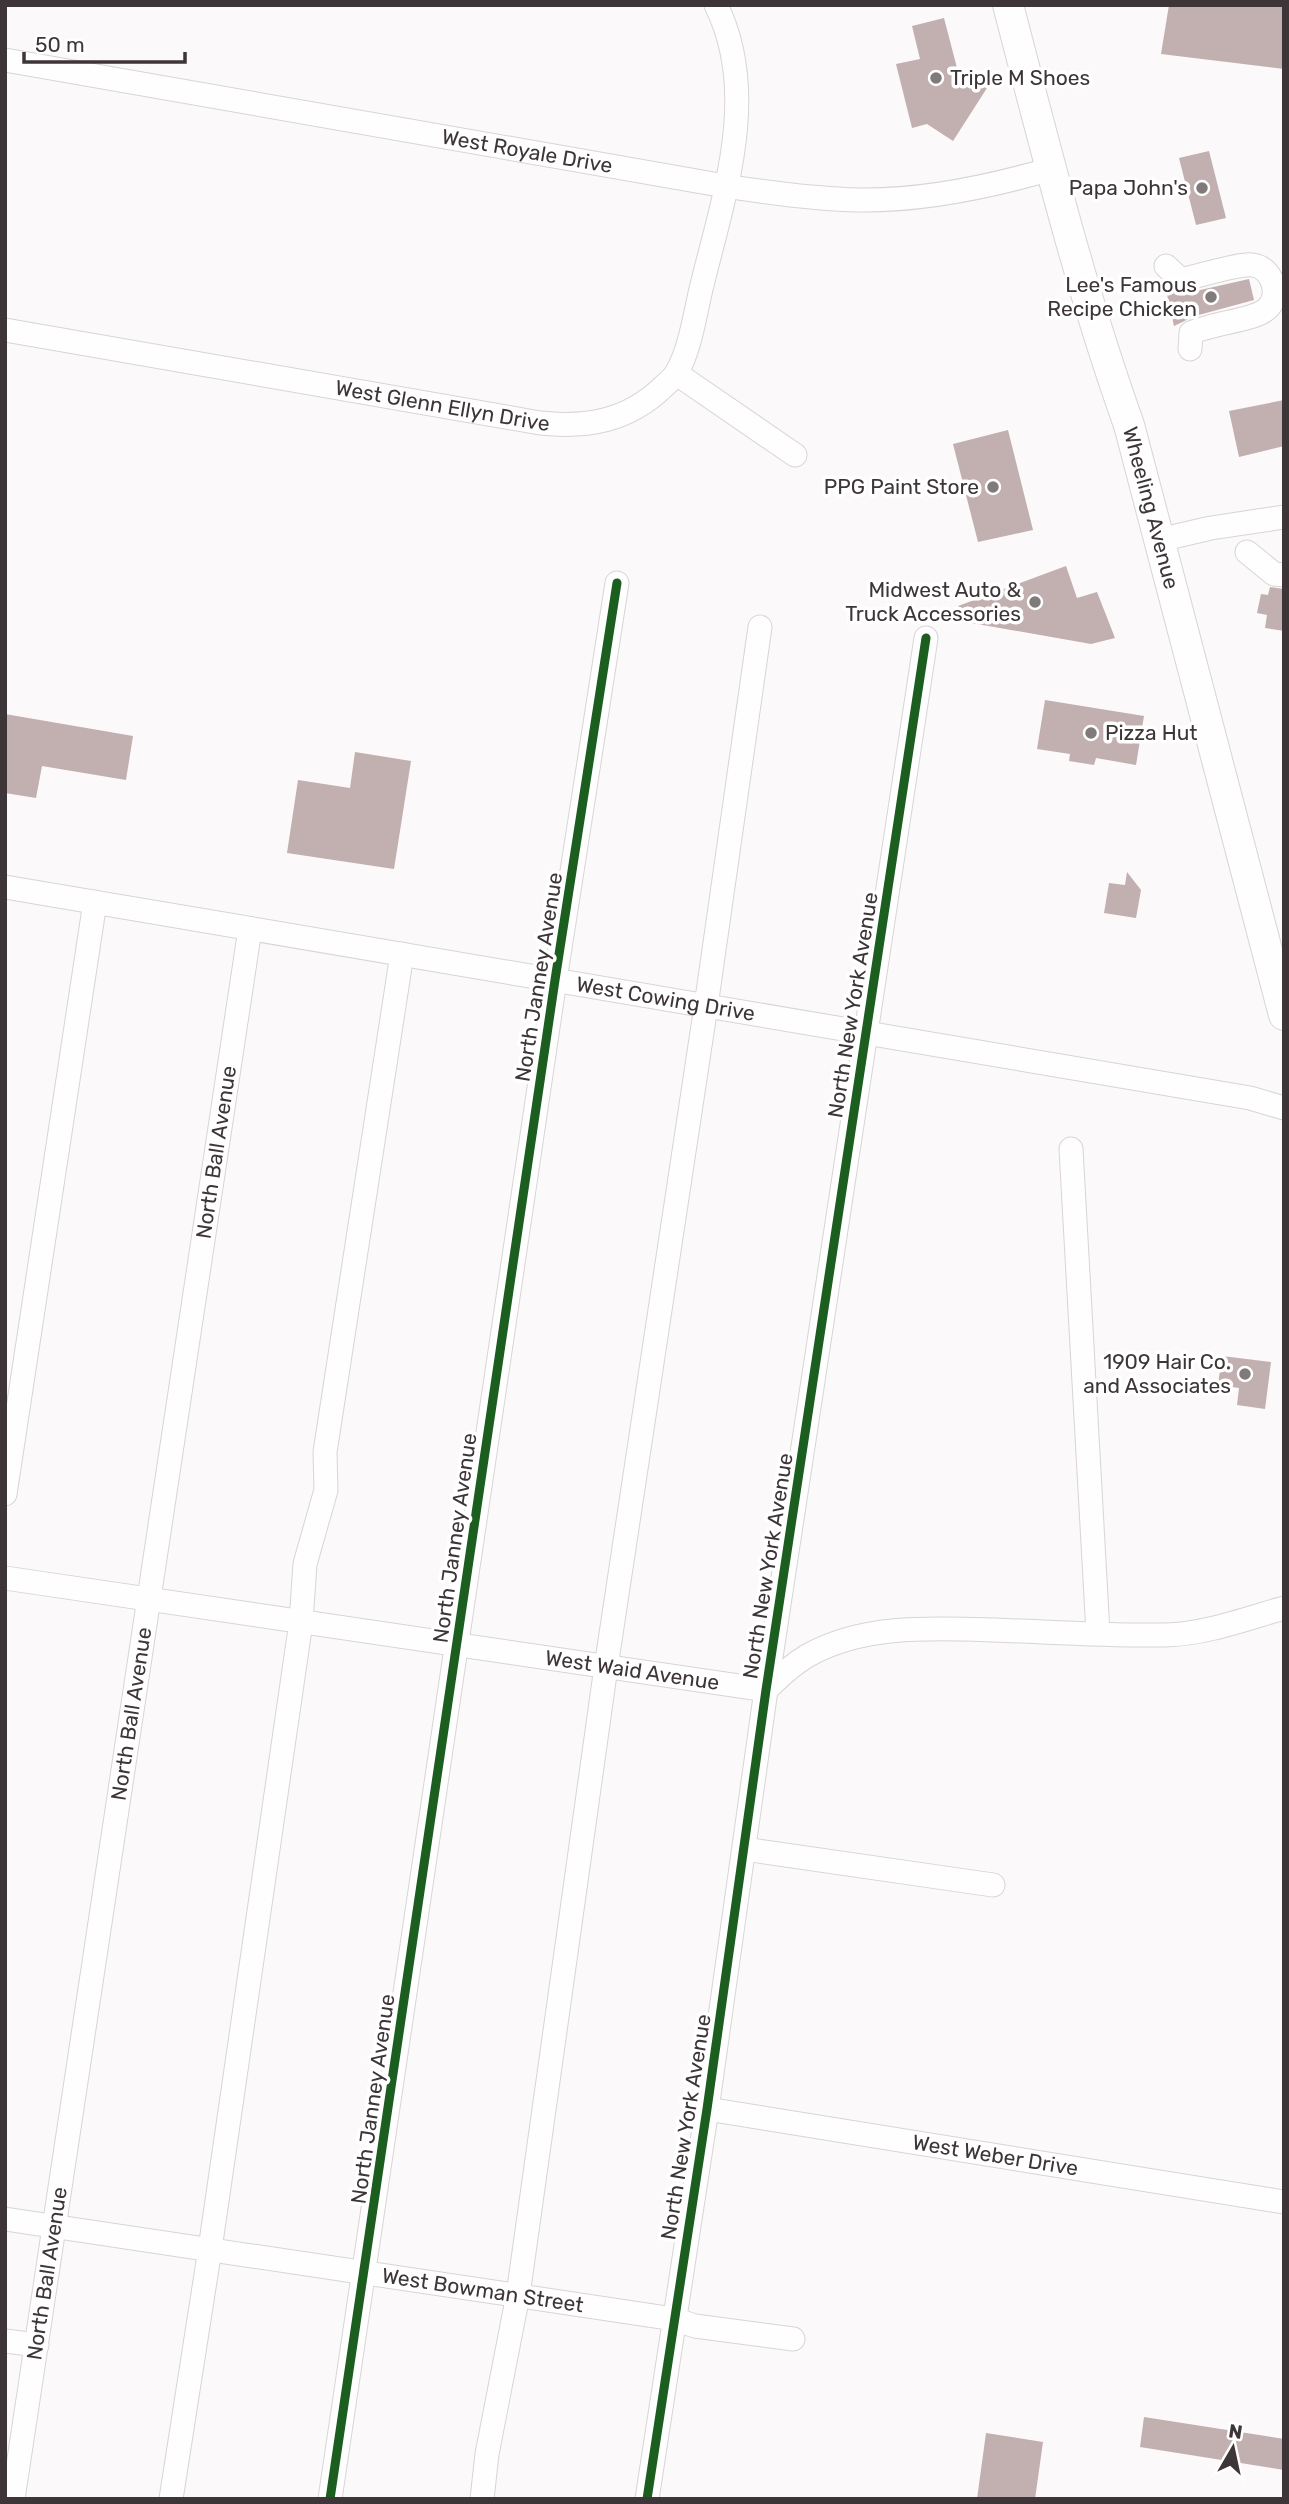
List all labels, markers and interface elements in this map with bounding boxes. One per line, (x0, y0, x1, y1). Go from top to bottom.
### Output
scale bar (24, 21, 186, 65)
text: 50 m (35, 32, 85, 57)
place label: Triple M Shoes (950, 65, 1090, 90)
marker: Triple M Shoes (928, 70, 944, 86)
street label: West Royale Drive (440, 124, 614, 178)
place label: Papa John's (1069, 175, 1188, 200)
marker: Papa John's (1194, 180, 1210, 196)
place label: Lee's Famous Recipe Chicken (1047, 272, 1197, 321)
marker: Lee's Famous Recipe Chicken (1203, 289, 1219, 305)
street label: West Glenn Ellyn Drive (333, 375, 551, 436)
street label: Wheeling Avenue (1118, 424, 1185, 592)
place label: PPG Paint Store (824, 474, 979, 499)
marker: PPG Paint Store (985, 479, 1001, 495)
place label: Midwest Auto & Truck Accessories (845, 577, 1021, 626)
marker: Midwest Auto & Truck Accessories (1027, 594, 1043, 610)
place label: Pizza Hut (1105, 720, 1198, 745)
marker: Pizza Hut (1083, 725, 1099, 741)
street label: North Janney Avenue (510, 870, 567, 1083)
street label: North New York Avenue (822, 890, 883, 1120)
street label: West Cowing Drive (574, 971, 757, 1026)
street label: North Ball Avenue (190, 1064, 241, 1240)
place label: 1909 Hair Co. and Associates (1083, 1349, 1231, 1398)
marker: 1909 Hair Co. and Associates (1237, 1366, 1253, 1382)
street label: North Janney Avenue (427, 1431, 482, 1644)
street label: North New York Avenue (737, 1451, 798, 1681)
street label: North Ball Avenue (106, 1626, 156, 1802)
street label: West Waid Avenue (544, 1645, 721, 1695)
street label: North Janney Avenue (345, 1992, 400, 2205)
street label: North New York Avenue (655, 2012, 716, 2242)
street label: West Weber Drive (911, 2129, 1080, 2181)
street label: North Ball Avenue (21, 2185, 72, 2362)
street label: West Bowman Street (380, 2262, 585, 2317)
north arrow (1198, 2413, 1268, 2483)
text: N (1227, 2419, 1244, 2444)

